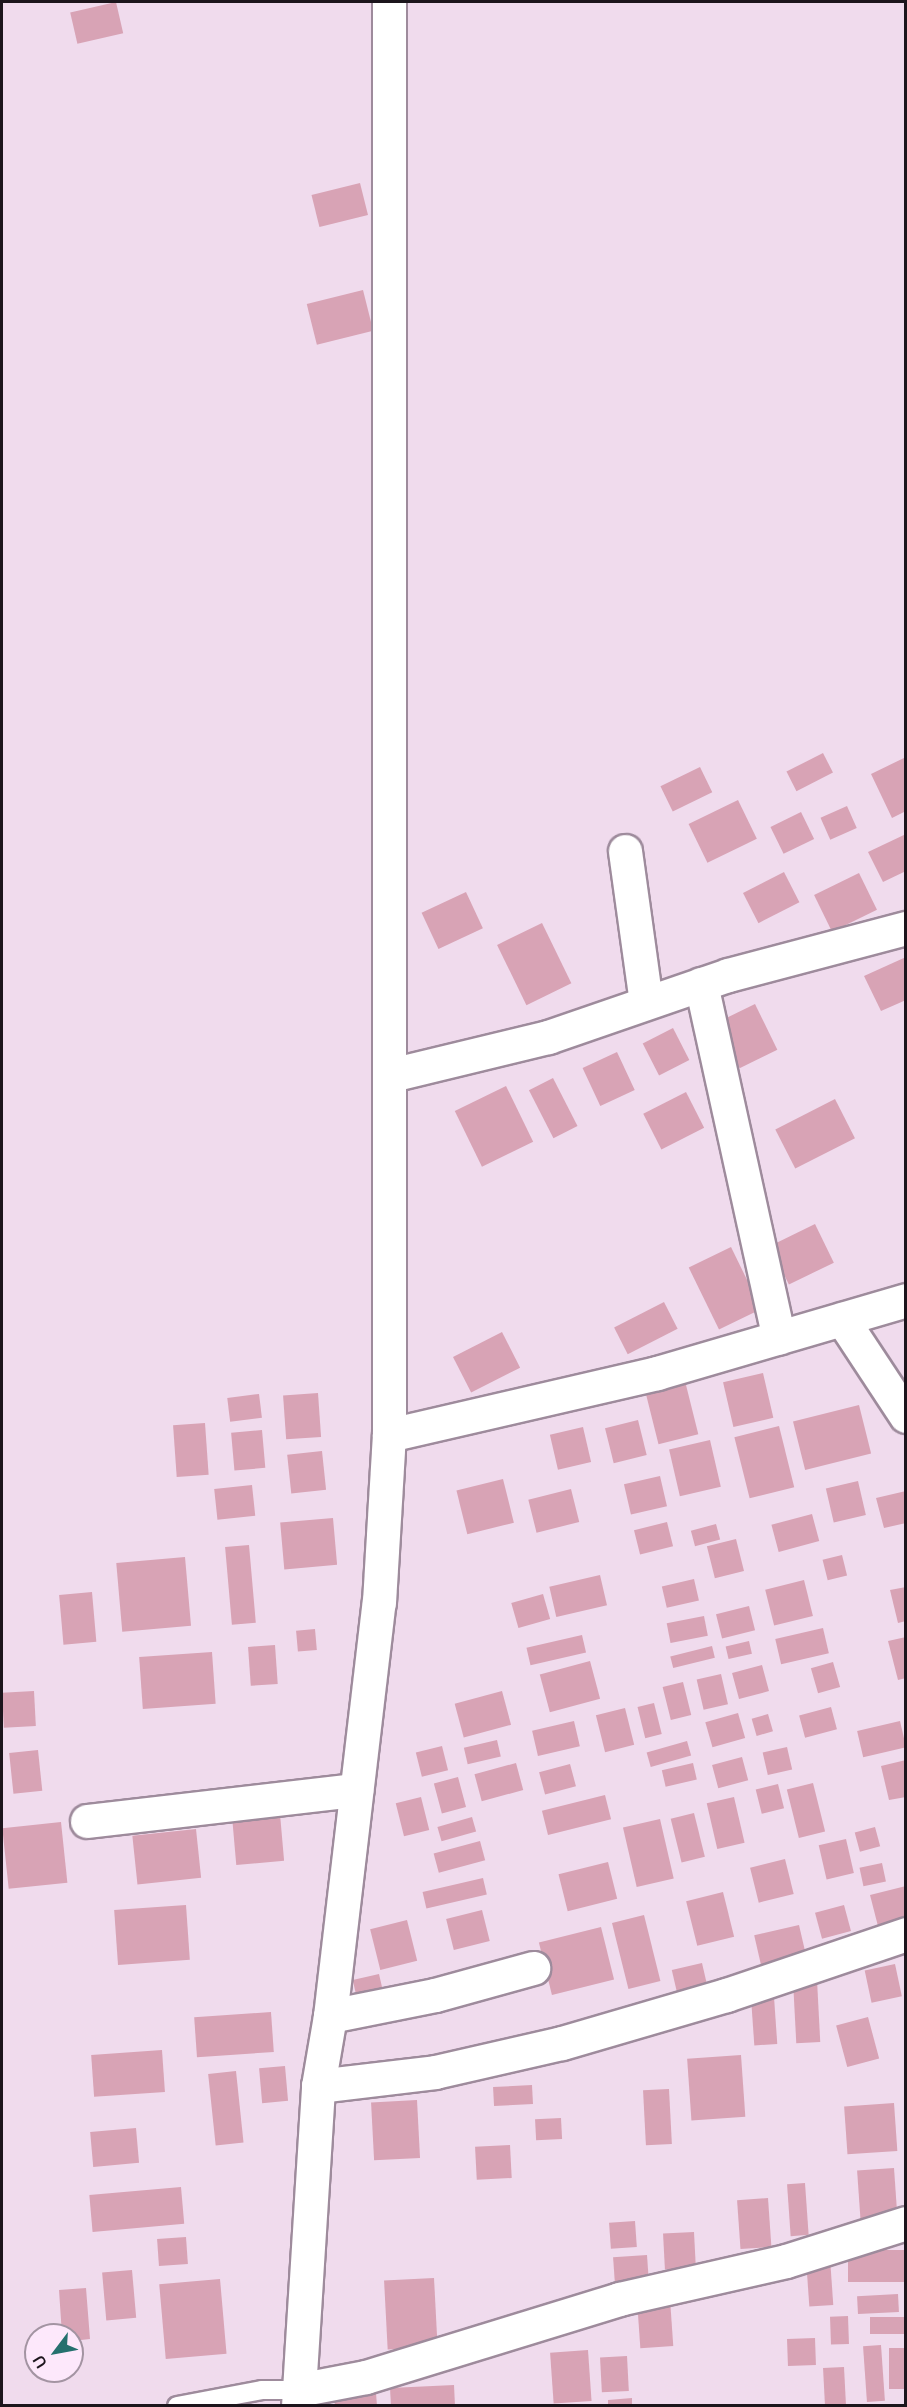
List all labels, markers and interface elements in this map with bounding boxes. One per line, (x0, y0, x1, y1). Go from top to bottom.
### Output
north arrow (24, 2323, 84, 2383)
text: U (28, 2351, 53, 2372)

